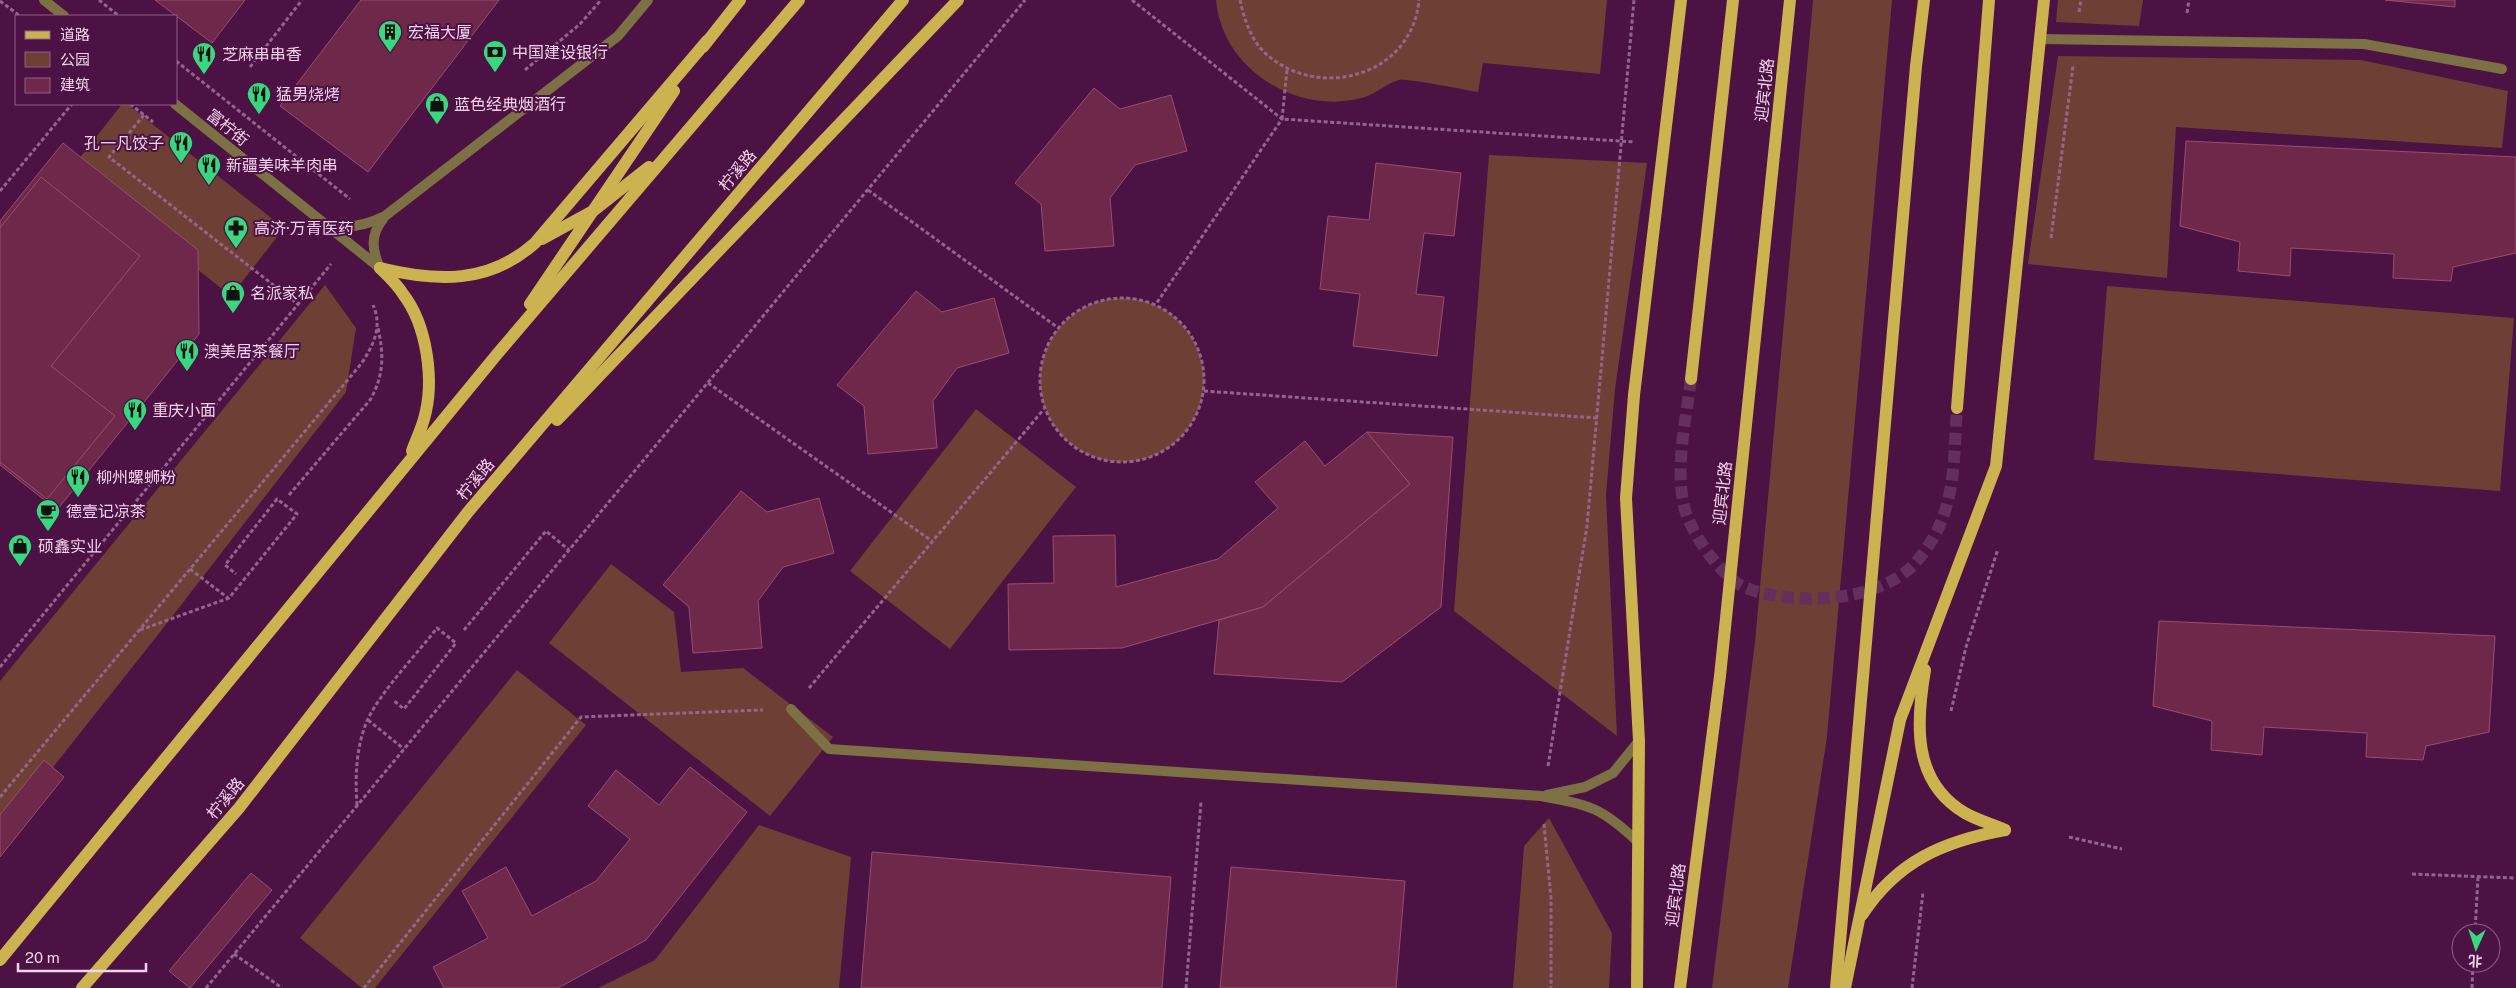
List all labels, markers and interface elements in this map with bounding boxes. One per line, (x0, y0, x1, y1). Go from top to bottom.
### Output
legend (15, 15, 178, 105)
building icon: 宏福大厦 (377, 19, 403, 53)
place label: 宏福大厦 (408, 23, 472, 42)
text: 道路 (60, 26, 90, 43)
bank icon: 中国建设银行 (482, 39, 508, 73)
restaurant icon: 芝麻串串香 (191, 41, 217, 75)
place label: 中国建设银行 (512, 43, 608, 62)
place label: 芝麻串串香 (222, 45, 302, 64)
text: 公园 (60, 51, 90, 68)
street label: 迎宾北路 (1752, 57, 1777, 123)
text: 建筑 (60, 76, 90, 93)
restaurant icon: 猛男烧烤 (246, 81, 272, 115)
place label: 猛男烧烤 (276, 85, 340, 104)
shop icon: 蓝色经典烟酒行 (424, 91, 450, 125)
place label: 蓝色经典烟酒行 (454, 95, 566, 114)
street label: 富柠街 (203, 105, 252, 150)
restaurant icon: 孔一凡饺子 (168, 130, 194, 164)
place label: 孔一凡饺子 (84, 134, 164, 153)
street label: 柠溪路 (715, 146, 760, 195)
restaurant icon: 新疆美味羊肉串 (196, 152, 222, 186)
place label: 新疆美味羊肉串 (226, 156, 338, 175)
pharmacy icon: 高济·万青医药 (223, 215, 249, 249)
place label: 高济·万青医药 (254, 219, 354, 238)
shop icon: 名派家私 (220, 280, 246, 314)
place label: 名派家私 (250, 284, 314, 303)
restaurant icon: 澳美居茶餐厅 (174, 338, 200, 372)
place label: 澳美居茶餐厅 (204, 342, 300, 361)
restaurant icon: 重庆小面 (122, 397, 148, 431)
place label: 重庆小面 (152, 401, 216, 420)
street label: 柠溪路 (453, 455, 498, 504)
street label: 迎宾北路 (1710, 460, 1735, 526)
restaurant icon: 柳州螺蛳粉 (65, 464, 91, 498)
place label: 柳州螺蛳粉 (96, 468, 176, 487)
cafe icon: 德壹记凉茶 (35, 498, 61, 532)
place label: 德壹记凉茶 (66, 502, 146, 521)
shop icon: 硕鑫实业 (7, 533, 33, 567)
place label: 硕鑫实业 (38, 537, 102, 556)
street label: 柠溪路 (203, 774, 248, 823)
street label: 迎宾北路 (1662, 862, 1689, 928)
north arrow (2451, 923, 2501, 973)
scale bar (18, 940, 145, 972)
text: 20 m (25, 949, 60, 966)
text: 北 (2468, 953, 2483, 969)

